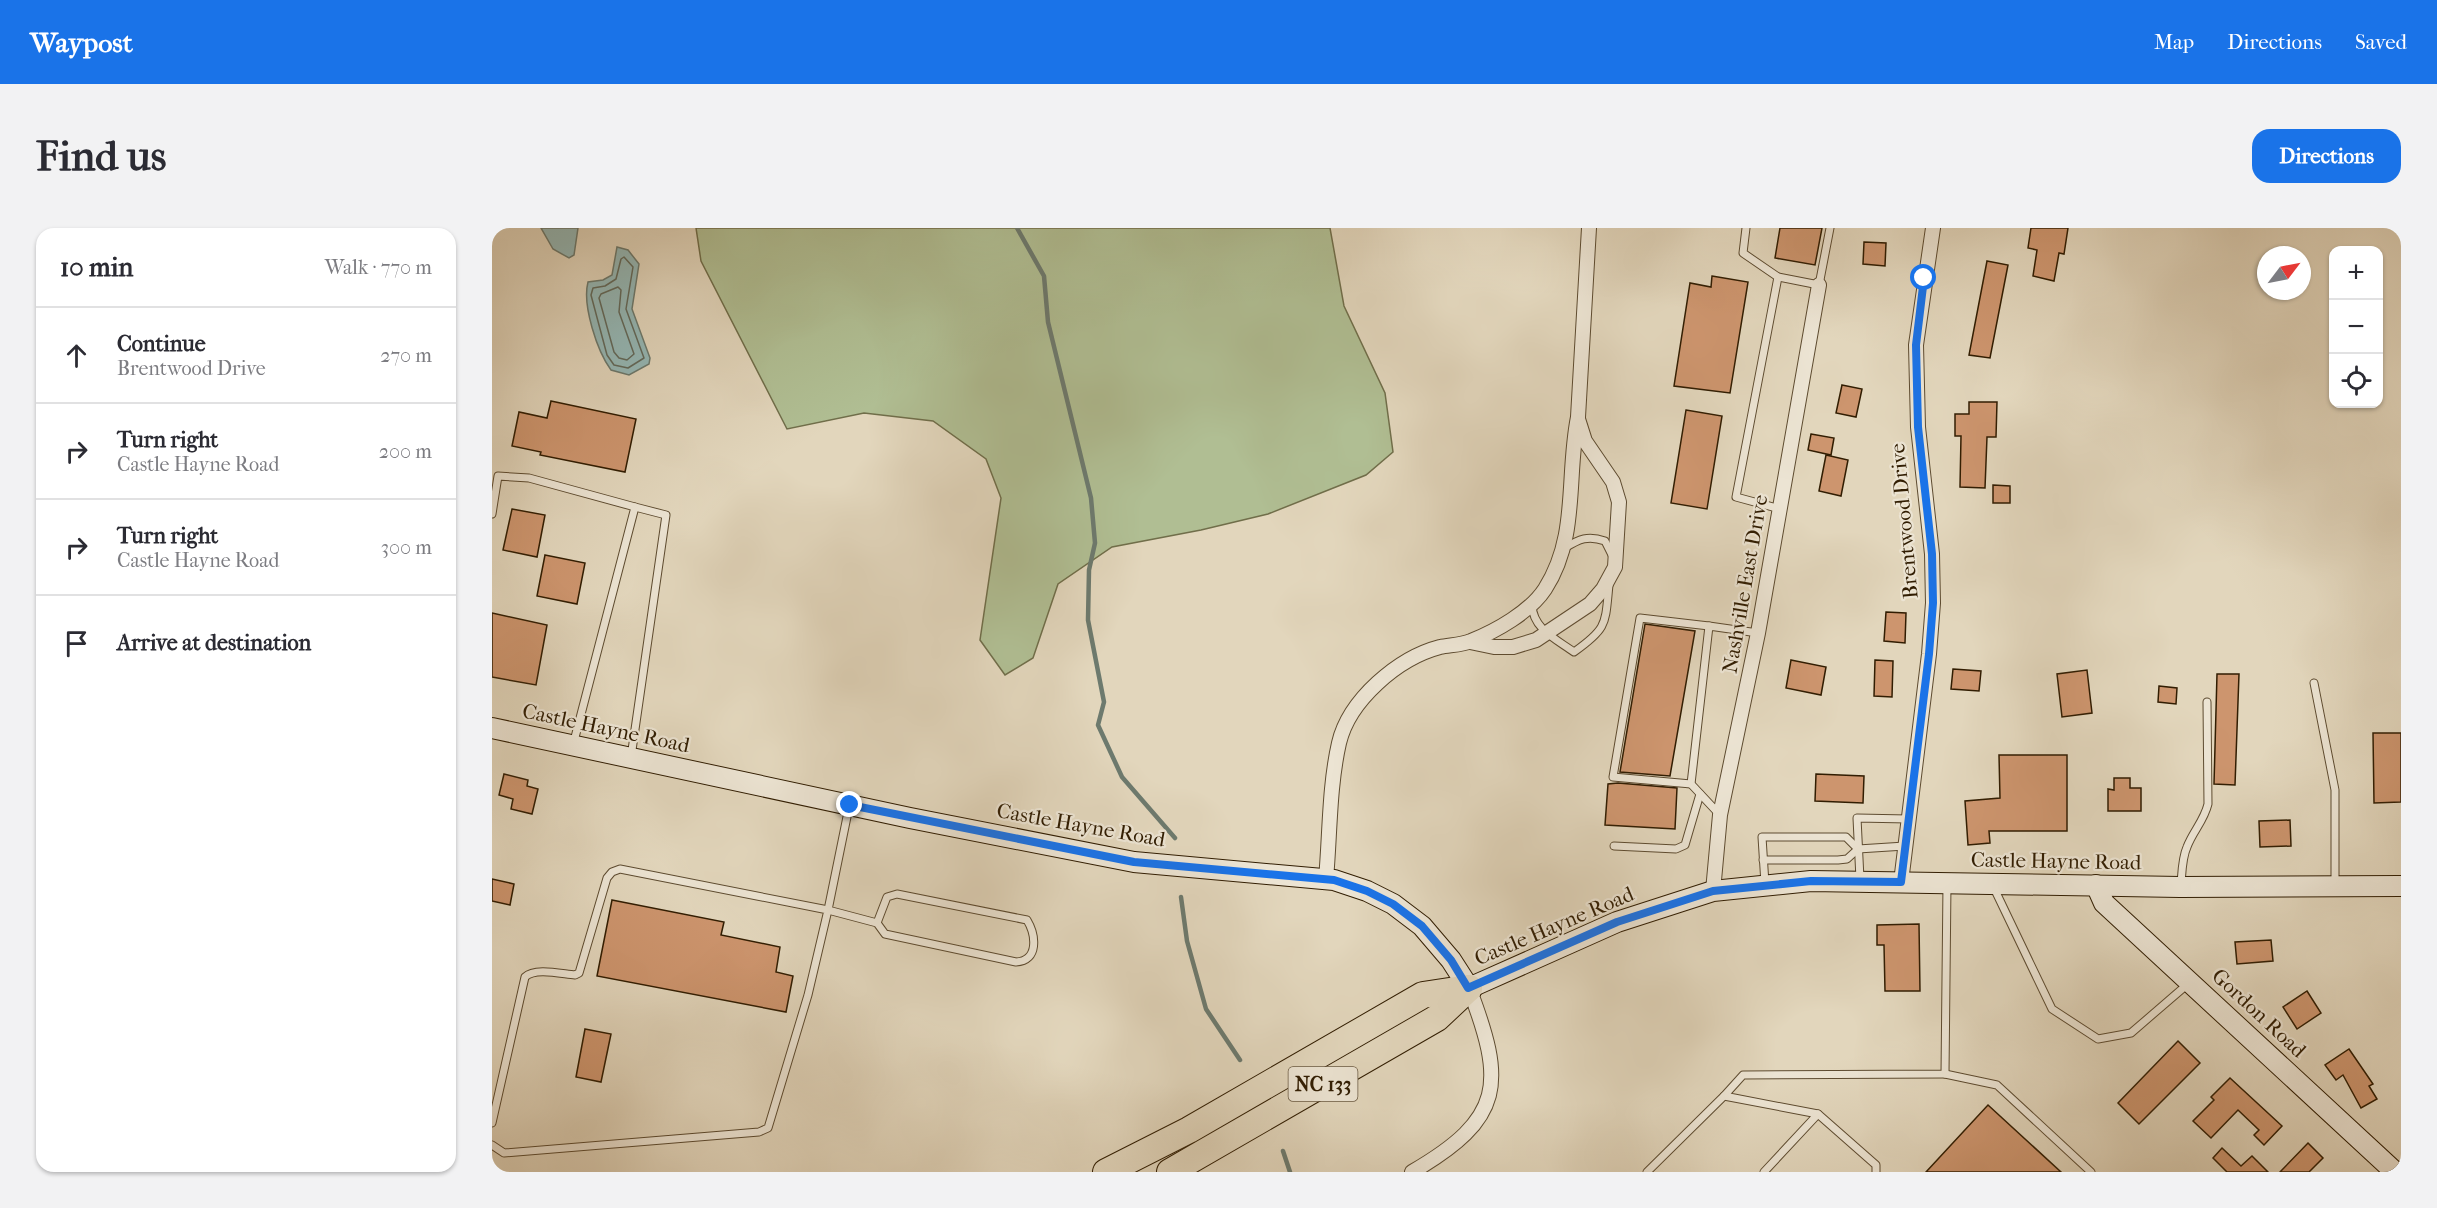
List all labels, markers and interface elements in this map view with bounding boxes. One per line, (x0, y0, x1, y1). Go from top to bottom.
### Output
text: Waypost (30, 26, 133, 59)
text: Map (2154, 30, 2194, 54)
text: Directions (2227, 30, 2322, 54)
text: Saved (2355, 30, 2407, 54)
button: Directions (2252, 129, 2401, 183)
text: Find us (36, 132, 166, 181)
north arrow (2257, 246, 2311, 300)
map controls (2329, 246, 2383, 408)
button: + (2329, 246, 2383, 300)
text: 10 min (60, 252, 133, 283)
text: Walk · 770 m (325, 256, 432, 279)
route start (1910, 264, 1936, 290)
button: − (2329, 300, 2383, 354)
text: Continue (117, 331, 206, 357)
icon: ahead (60, 339, 93, 372)
text: 270 m (380, 344, 432, 367)
button: locate (2329, 354, 2383, 408)
text: Brentwood Drive (117, 357, 266, 380)
text: Turn right (117, 427, 218, 453)
icon: right (60, 435, 93, 468)
text: 200 m (379, 440, 432, 463)
street label: Brentwood Drive (1885, 442, 1923, 600)
text: Castle Hayne Road (117, 453, 279, 476)
street label: Nashville East Drive (1717, 493, 1773, 675)
text: Turn right (117, 523, 218, 549)
icon: right (60, 531, 93, 564)
text: 300 m (381, 536, 432, 559)
text: Castle Hayne Road (117, 549, 279, 572)
icon: arrive (60, 627, 93, 660)
text: Arrive at destination (117, 630, 311, 656)
street label: Castle Hayne Road (520, 699, 692, 758)
route end (836, 791, 862, 817)
street label: Castle Hayne Road (995, 798, 1168, 852)
street label: Castle Hayne Road (1971, 848, 2142, 874)
street label: Castle Hayne Road (1471, 881, 1638, 970)
street label: Gordon Road (2207, 963, 2311, 1063)
road number: NC 133 (1288, 1067, 1358, 1101)

